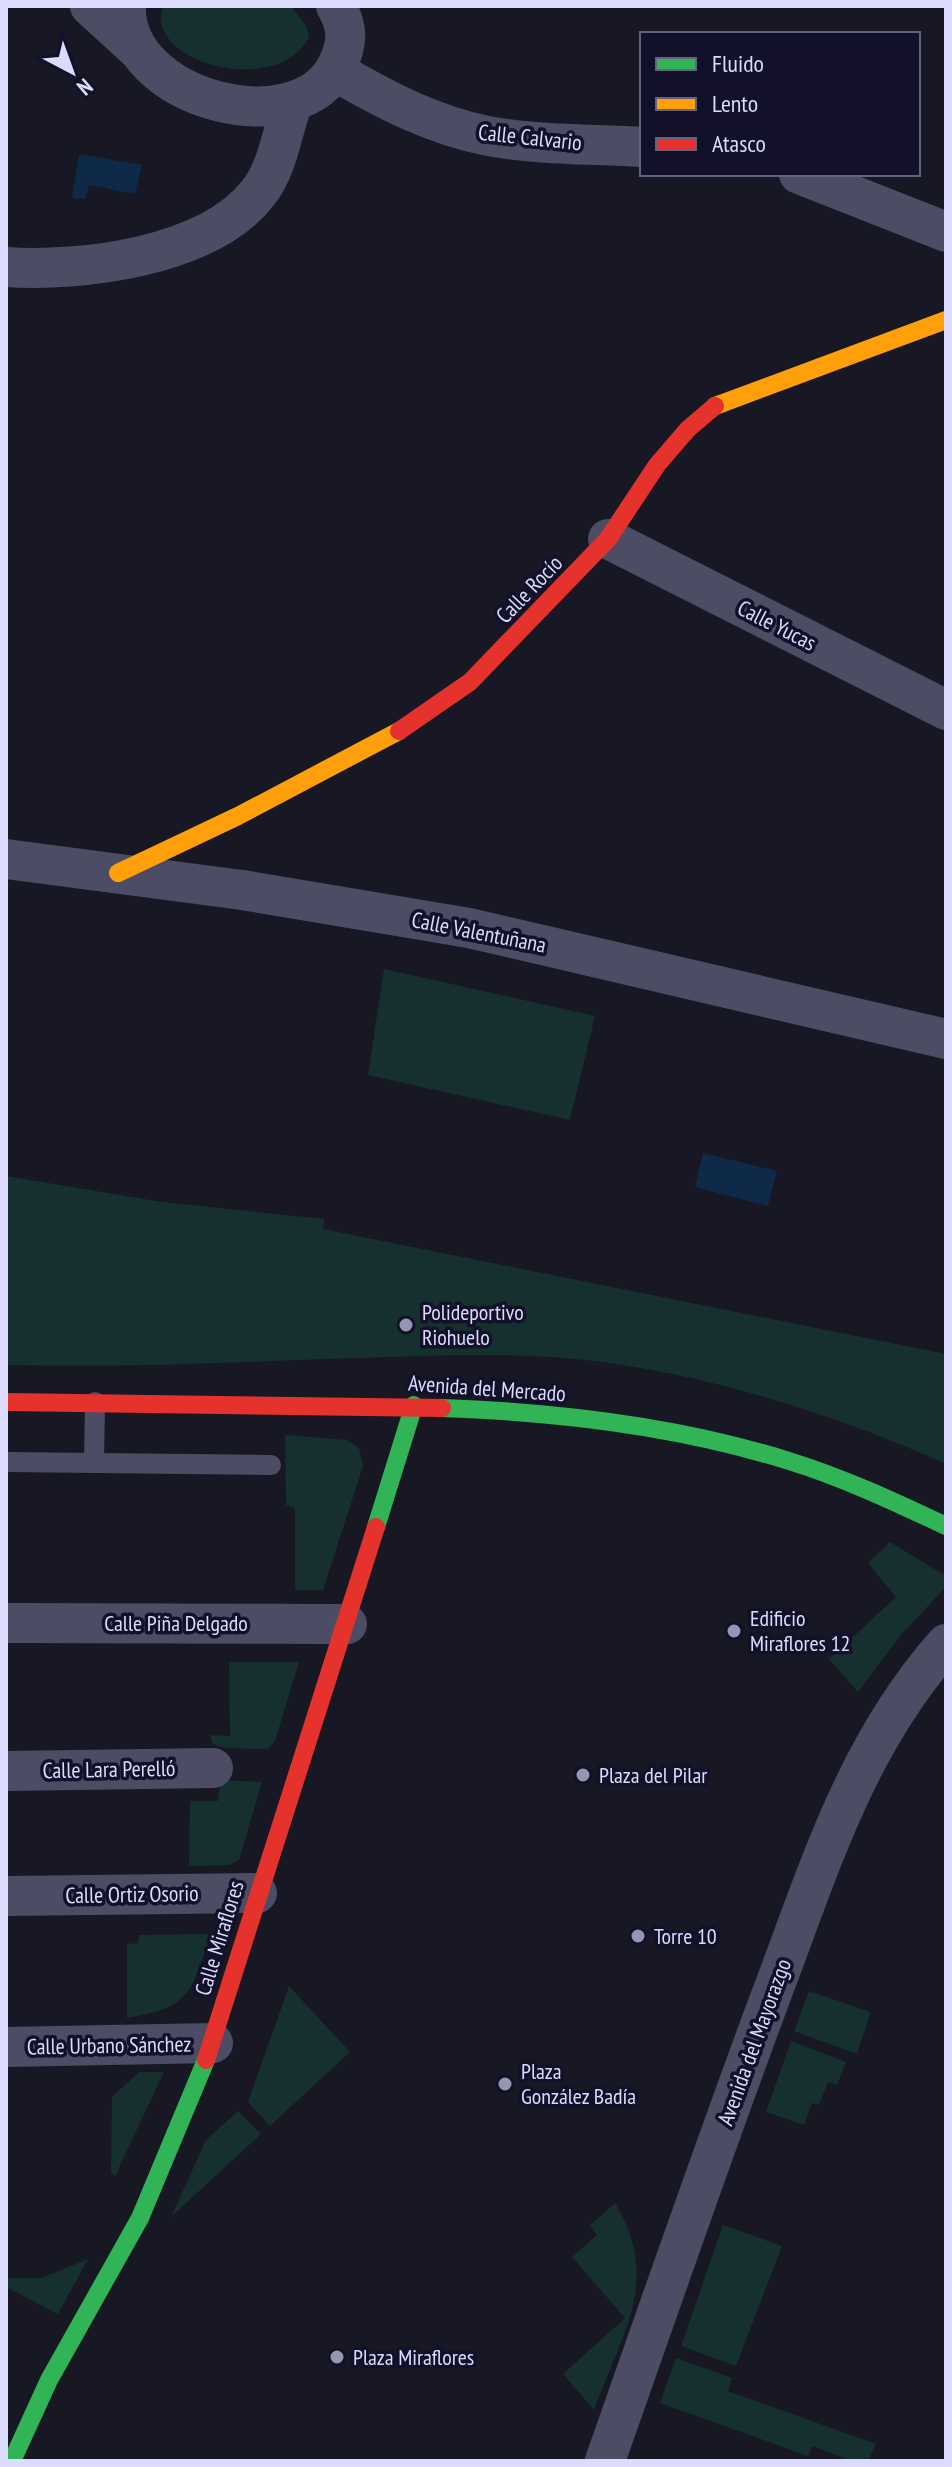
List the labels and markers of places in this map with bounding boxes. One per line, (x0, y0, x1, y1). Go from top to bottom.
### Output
place label: Polideportivo Riohuelo (422, 1298, 524, 1351)
marker: Polideportivo Riohuelo (397, 1316, 415, 1334)
place label: Edificio Miraflores 12 (750, 1604, 850, 1657)
marker: Edificio Miraflores 12 (725, 1622, 743, 1640)
place label: Plaza del Pilar (599, 1761, 707, 1789)
marker: Plaza del Pilar (574, 1766, 592, 1784)
place label: Torre 10 (654, 1922, 717, 1950)
marker: Torre 10 (629, 1927, 647, 1945)
place label: Plaza González Badía (521, 2057, 636, 2110)
marker: Plaza González Badía (496, 2075, 514, 2093)
place label: Plaza Miraflores (353, 2343, 474, 2371)
marker: Plaza Miraflores (328, 2348, 346, 2366)

